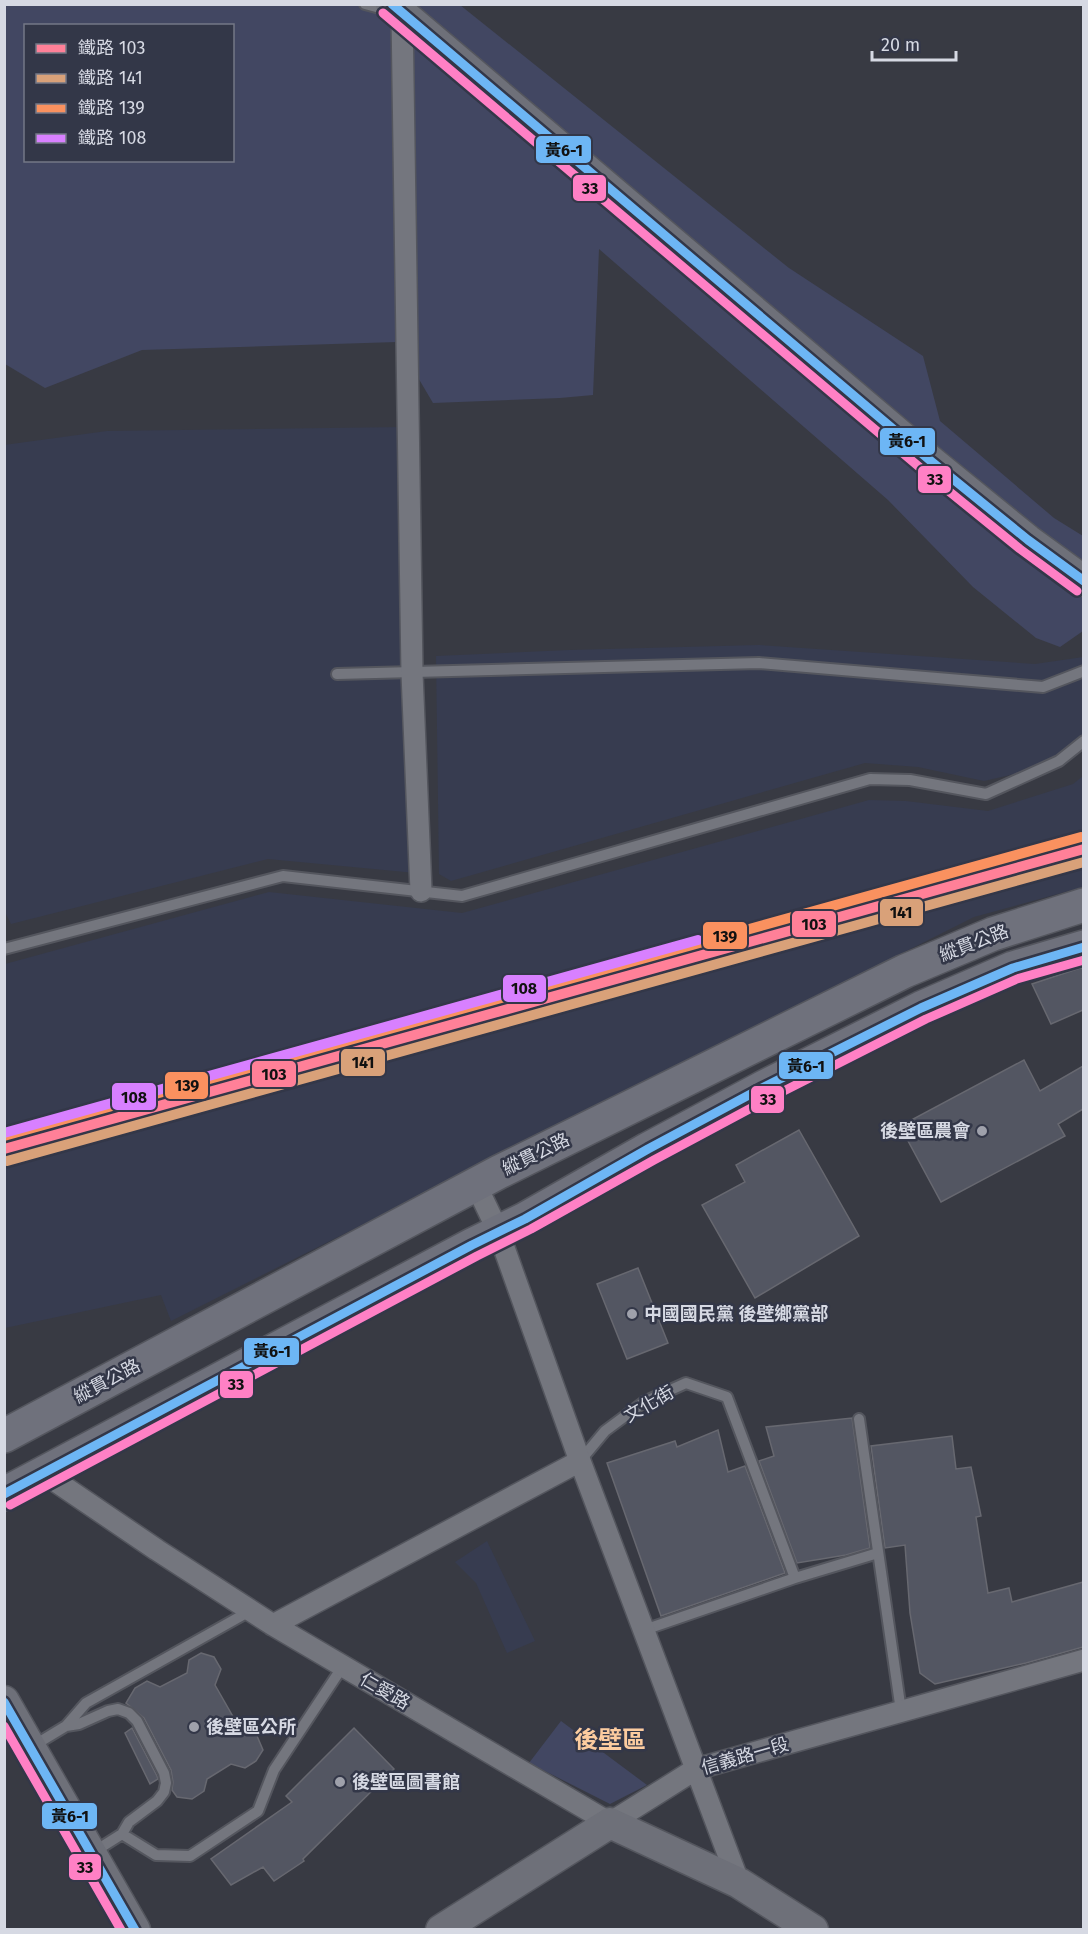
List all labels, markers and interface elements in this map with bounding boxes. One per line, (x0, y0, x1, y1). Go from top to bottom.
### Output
legend (24, 24, 234, 162)
scale bar (872, 24, 956, 62)
text: 20 m (881, 34, 920, 56)
text: 鐵路 103 (78, 37, 145, 59)
text: 鐵路 141 (78, 67, 143, 89)
text: 鐵路 139 (78, 97, 145, 119)
text: 鐵路 108 (78, 127, 147, 149)
line badge: 黃6-1 (535, 135, 592, 164)
text: 黃6-1 (545, 141, 583, 160)
line badge: 33 (572, 174, 607, 202)
text: 33 (581, 179, 598, 198)
line badge: 黃6-1 (879, 427, 936, 456)
text: 黃6-1 (888, 432, 926, 451)
line badge: 33 (917, 465, 952, 494)
text: 33 (926, 470, 943, 489)
line badge: 141 (879, 898, 924, 927)
text: 141 (890, 903, 912, 922)
line badge: 103 (791, 910, 837, 938)
text: 103 (802, 915, 826, 934)
street label: 縱貫公路 (936, 920, 1012, 966)
line badge: 139 (702, 921, 748, 950)
text: 139 (713, 927, 737, 946)
line badge: 108 (502, 974, 547, 1003)
text: 108 (511, 979, 537, 998)
line badge: 141 (340, 1048, 386, 1077)
line badge: 黃6-1 (778, 1051, 834, 1080)
text: 141 (352, 1053, 374, 1072)
text: 黃6-1 (787, 1057, 825, 1076)
line badge: 103 (251, 1060, 297, 1088)
text: 103 (262, 1065, 286, 1084)
line badge: 139 (164, 1071, 209, 1100)
text: 139 (175, 1076, 199, 1095)
line badge: 108 (111, 1082, 157, 1111)
line badge: 33 (750, 1085, 785, 1114)
text: 108 (121, 1088, 147, 1107)
text: 33 (759, 1090, 776, 1109)
place label: 後壁區農會 (880, 1120, 971, 1142)
marker: 後壁區農會 (975, 1124, 989, 1138)
street label: 縱貫公路 (499, 1128, 573, 1180)
place label: 中國國民黨 後壁鄉黨部 (644, 1303, 828, 1325)
marker: 中國國民黨 後壁鄉黨部 (625, 1307, 639, 1321)
line badge: 黃6-1 (243, 1337, 300, 1366)
text: 黃6-1 (253, 1342, 291, 1361)
street label: 縱貫公路 (70, 1354, 144, 1408)
line badge: 33 (219, 1370, 254, 1399)
text: 33 (227, 1375, 244, 1394)
street label: 文化街 (620, 1381, 678, 1427)
street label: 仁愛路 (356, 1668, 414, 1714)
place label: 後壁區公所 (206, 1716, 296, 1738)
marker: 後壁區公所 (187, 1720, 201, 1734)
district label: 後壁區 (574, 1726, 646, 1754)
street label: 信義路一段 (699, 1733, 791, 1779)
place label: 後壁區圖書館 (352, 1771, 460, 1793)
marker: 後壁區圖書館 (333, 1775, 347, 1789)
line badge: 黃6-1 (41, 1802, 98, 1830)
text: 黃6-1 (51, 1807, 89, 1826)
line badge: 33 (68, 1853, 102, 1881)
text: 33 (76, 1858, 93, 1877)

